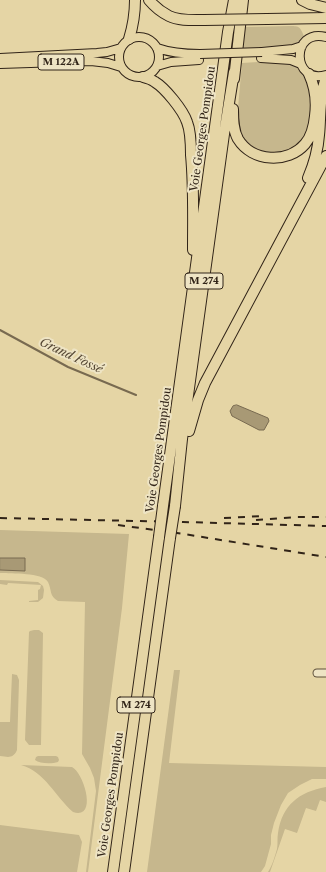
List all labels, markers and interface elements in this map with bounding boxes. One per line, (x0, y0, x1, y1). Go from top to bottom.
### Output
road number: M 122A (38, 54, 84, 70)
street label: Voie Georges Pompidou (188, 65, 218, 193)
road number: M 274 (185, 273, 223, 289)
water label: Grand Fossé (37, 335, 105, 377)
street label: Voie Georges Pompidou (144, 386, 174, 514)
road number: M 274 (117, 697, 155, 713)
street label: Voie Georges Pompidou (96, 731, 126, 859)

